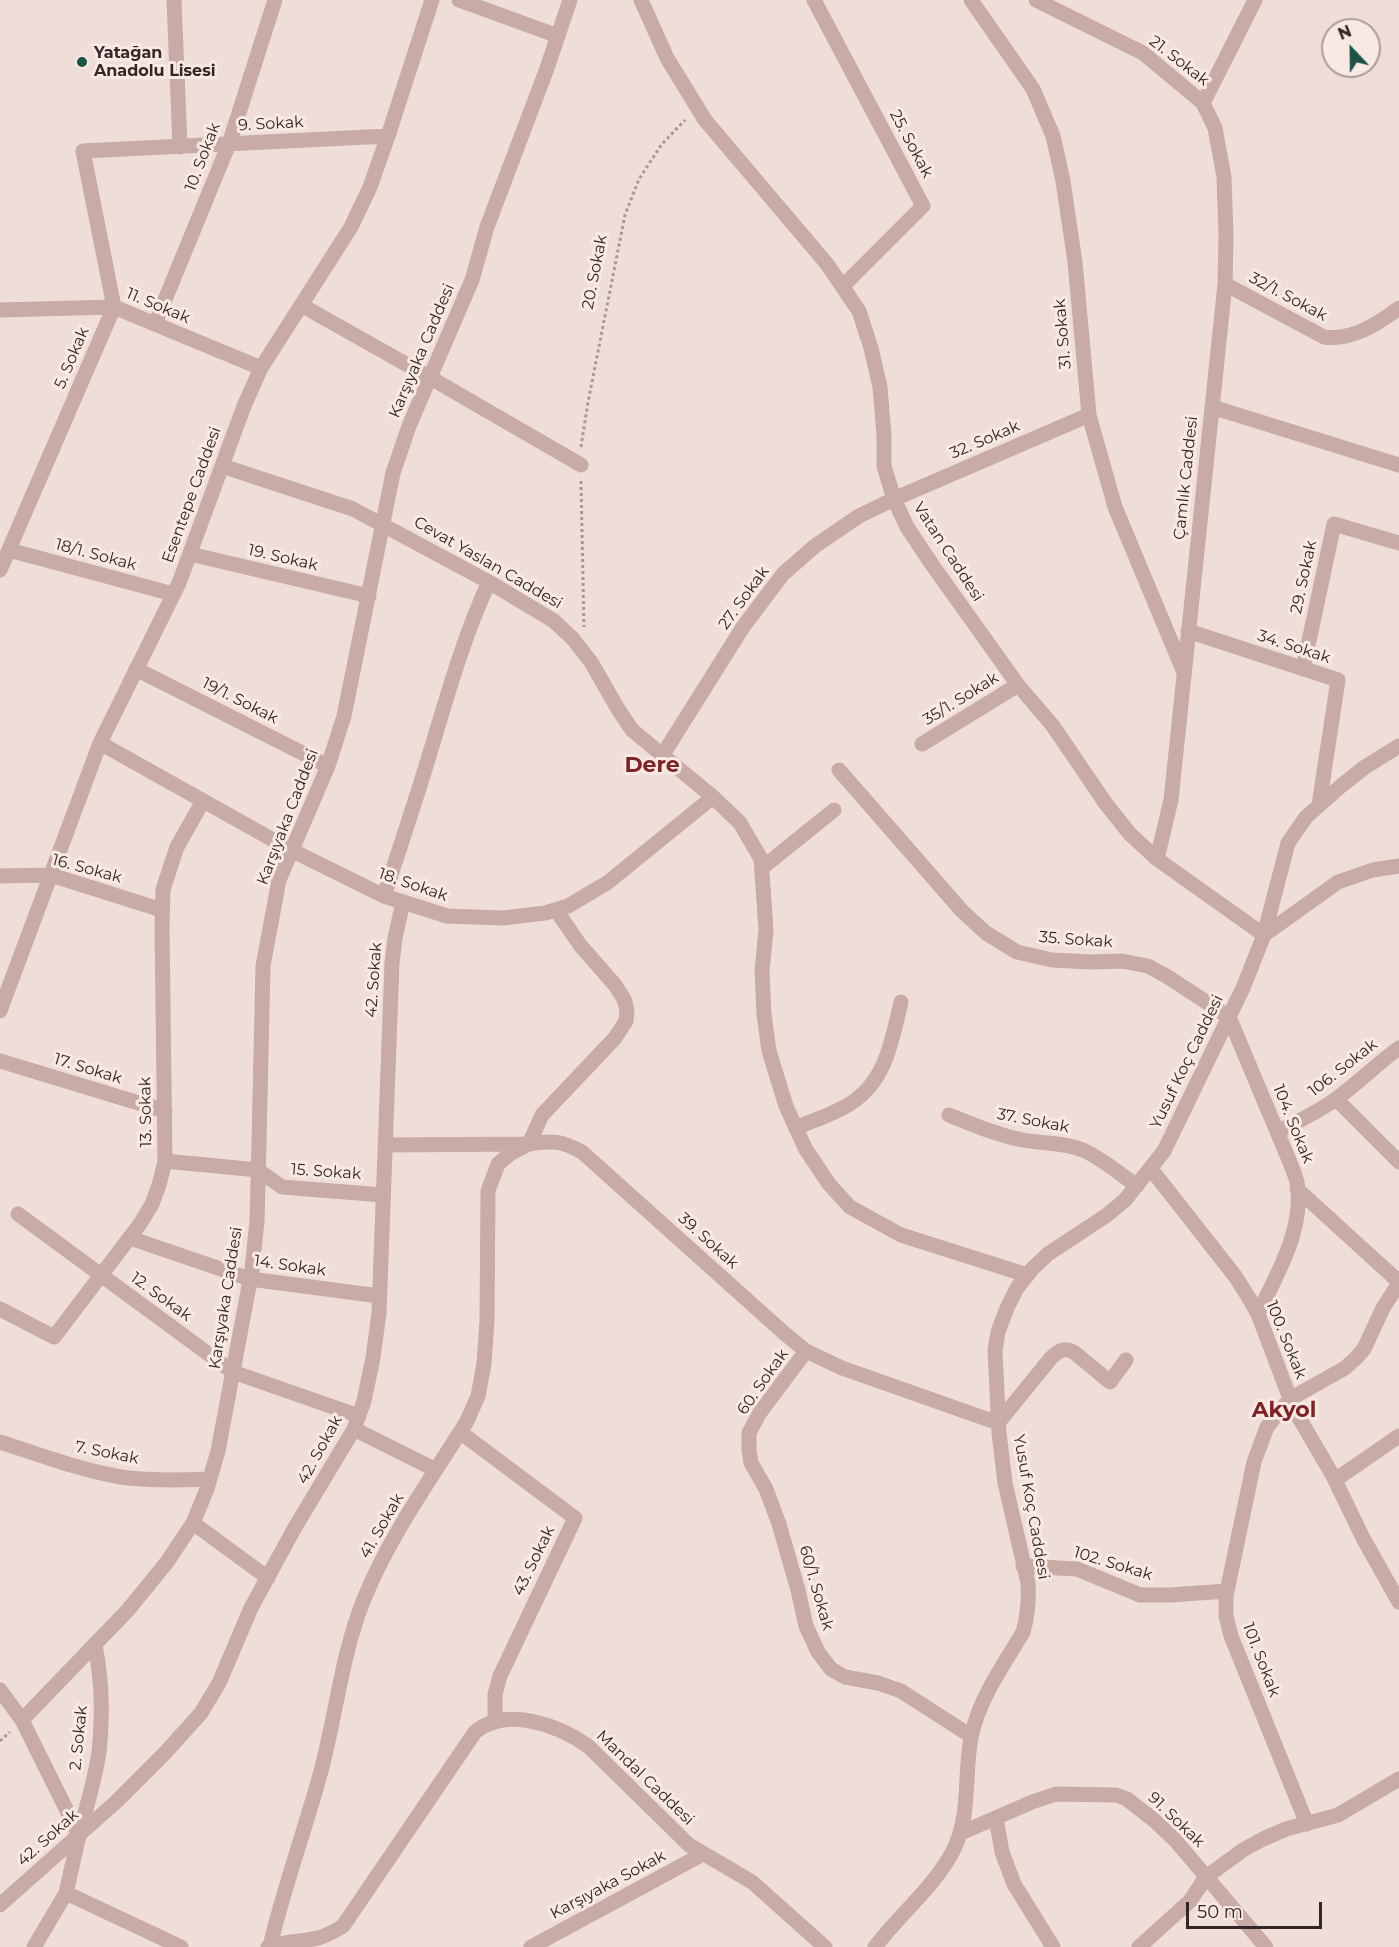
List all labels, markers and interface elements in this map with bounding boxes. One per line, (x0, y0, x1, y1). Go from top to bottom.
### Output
north arrow (1321, 18, 1381, 78)
text: N (1335, 21, 1354, 44)
street label: 21. Sokak (1145, 32, 1213, 90)
place label: Yatağan Anadolu Lisesi (94, 43, 216, 81)
marker: Yatağan Anadolu Lisesi (75, 55, 89, 69)
street label: 25. Sokak (885, 107, 937, 181)
street label: 9. Sokak (238, 113, 304, 135)
street label: 10. Sokak (181, 120, 225, 194)
street label: 20. Sokak (578, 233, 612, 311)
street label: 32/1. Sokak (1246, 268, 1330, 326)
street label: Karşıyaka Caddesi (385, 281, 459, 421)
street label: 11. Sokak (123, 284, 193, 328)
street label: 31. Sokak (1050, 298, 1076, 370)
street label: 5. Sokak (50, 324, 94, 392)
street label: Çamlık Caddesi (1170, 415, 1202, 541)
street label: 32. Sokak (947, 417, 1023, 463)
street label: Esentepe Caddesi (158, 424, 226, 566)
street label: Vatan Caddesi (909, 499, 987, 605)
street label: Cevat Yaslan Caddesi (410, 513, 566, 613)
street label: 18/1. Sokak (53, 535, 139, 575)
street label: 29. Sokak (1287, 539, 1321, 615)
street label: 19. Sokak (246, 541, 320, 575)
street label: 27. Sokak (715, 563, 773, 633)
street label: 34. Sokak (1255, 626, 1333, 668)
street label: 35/1. Sokak (920, 668, 1002, 730)
street label: 19/1. Sokak (199, 674, 281, 728)
street label: Karşıyaka Caddesi (253, 746, 323, 888)
district label: Dere (624, 753, 680, 779)
street label: 16. Sokak (50, 850, 124, 888)
street label: 18. Sokak (376, 864, 450, 906)
street label: 35. Sokak (1039, 928, 1113, 952)
street label: 42. Sokak (362, 942, 386, 1018)
street label: Yusuf Koç Caddesi (1146, 992, 1228, 1132)
street label: 106. Sokak (1305, 1035, 1381, 1101)
street label: 17. Sokak (52, 1050, 124, 1088)
street label: 13. Sokak (136, 1077, 156, 1147)
street label: 104. Sokak (1269, 1082, 1317, 1166)
street label: 37. Sokak (995, 1105, 1071, 1137)
street label: 15. Sokak (290, 1160, 362, 1184)
street label: 39. Sokak (674, 1209, 742, 1273)
street label: Karşıyaka Caddesi (205, 1225, 247, 1371)
street label: 14. Sokak (253, 1251, 327, 1281)
street label: 12. Sokak (127, 1268, 195, 1326)
street label: 100. Sokak (1262, 1298, 1310, 1382)
street label: 60. Sokak (733, 1345, 793, 1419)
district label: Akyol (1252, 1398, 1316, 1424)
street label: 42. Sokak (293, 1412, 347, 1488)
street label: Yusuf Koç Caddesi (1009, 1433, 1053, 1581)
street label: 7. Sokak (74, 1437, 140, 1469)
street label: 41. Sokak (356, 1490, 408, 1562)
street label: 43. Sokak (509, 1523, 559, 1599)
street label: 60/1. Sokak (795, 1543, 837, 1633)
street label: 102. Sokak (1071, 1543, 1155, 1585)
street label: 101. Sokak (1238, 1620, 1284, 1700)
street label: 2. Sokak (66, 1705, 92, 1771)
street label: Mandal Caddesi (592, 1726, 698, 1830)
street label: 91. Sokak (1144, 1788, 1208, 1852)
street label: 42. Sokak (13, 1806, 83, 1870)
street label: Karşıyaka Sokak (547, 1846, 669, 1924)
scale bar (1189, 1890, 1326, 1928)
text: 50 m (1197, 1901, 1243, 1923)

